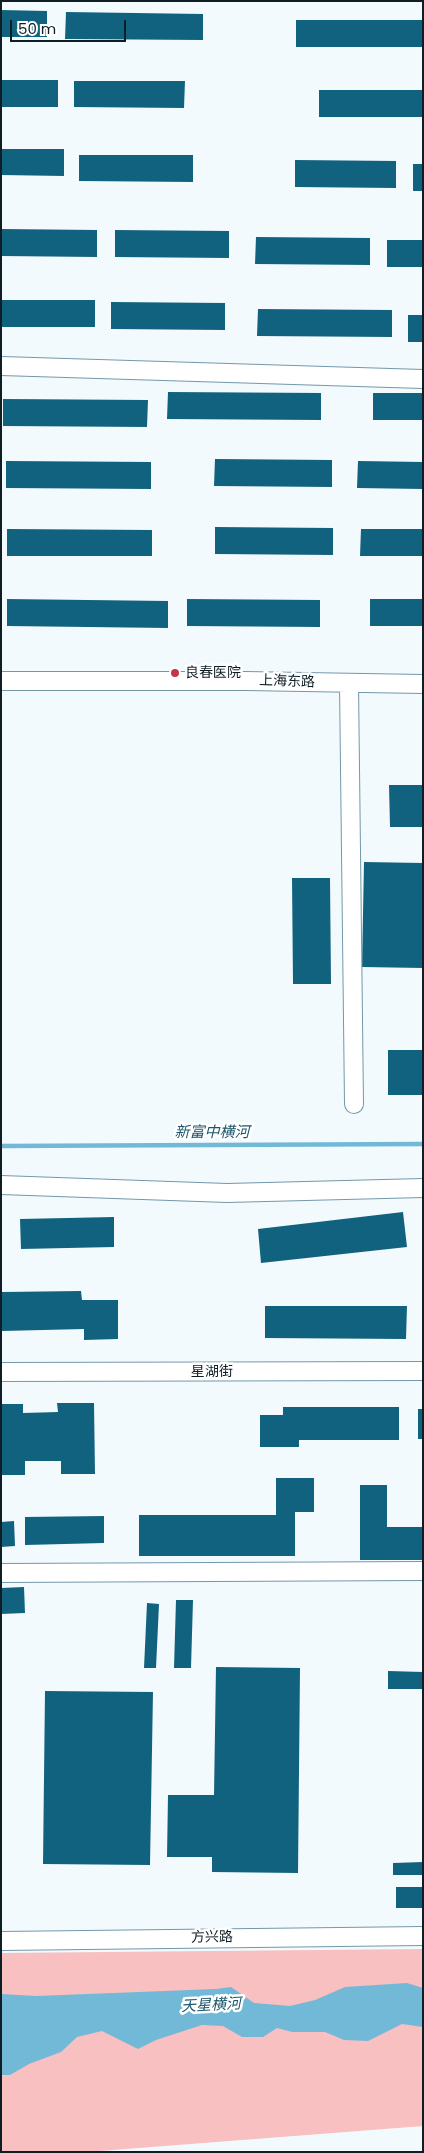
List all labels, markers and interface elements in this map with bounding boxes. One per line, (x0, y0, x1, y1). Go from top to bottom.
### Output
scale bar (12, 10, 129, 42)
text: 50 m (18, 18, 56, 39)
place label: 良春医院 (185, 665, 241, 681)
marker: 良春医院 (169, 667, 181, 679)
street label: 上海东路 (259, 673, 315, 691)
water label: 新富中横河 (175, 1124, 249, 1142)
street label: 星湖街 (191, 1364, 233, 1380)
street label: 方兴路 (191, 1929, 233, 1947)
water label: 天星横河 (181, 1995, 241, 2017)

